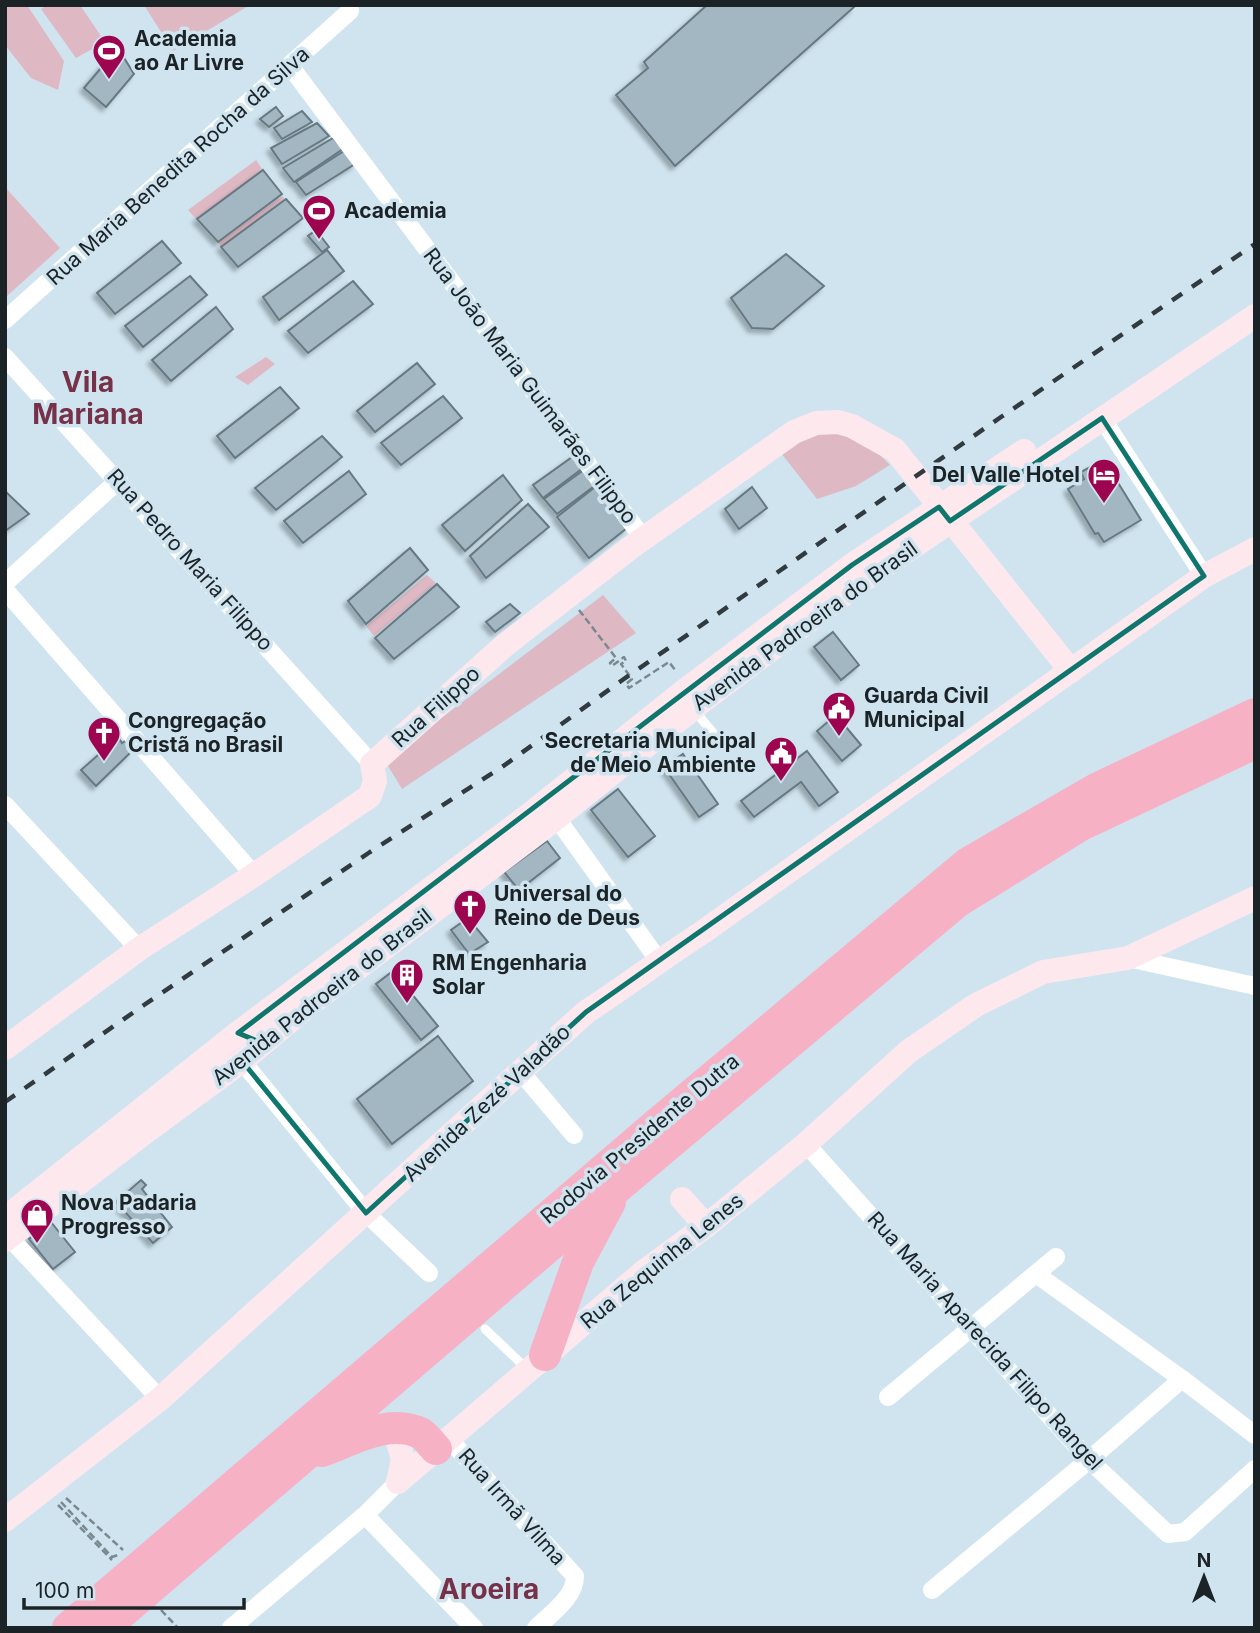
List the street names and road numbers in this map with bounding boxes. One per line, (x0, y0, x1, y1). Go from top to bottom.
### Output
street label: Rua Maria Benedita Rocha da Silva (41, 41, 314, 290)
street label: Rua João Maria Guimarães Filippo (418, 243, 642, 528)
street label: Rua Pedro Maria Filippo (102, 464, 279, 656)
street label: Avenida Padroeira do Brasil (687, 536, 922, 716)
street label: Rua Filippo (387, 661, 485, 753)
street label: Avenida Padroeira do Brasil (207, 903, 437, 1090)
street label: Avenida Zezé Valadão (398, 1019, 575, 1186)
street label: Rodovia Presidente Dutra (535, 1048, 744, 1229)
street label: Rua Zequinha Lenes (575, 1187, 748, 1334)
street label: Rua Maria Aparecida Filipo Rangel (863, 1206, 1108, 1475)
street label: Rua Irmã Vilma (453, 1443, 571, 1570)

